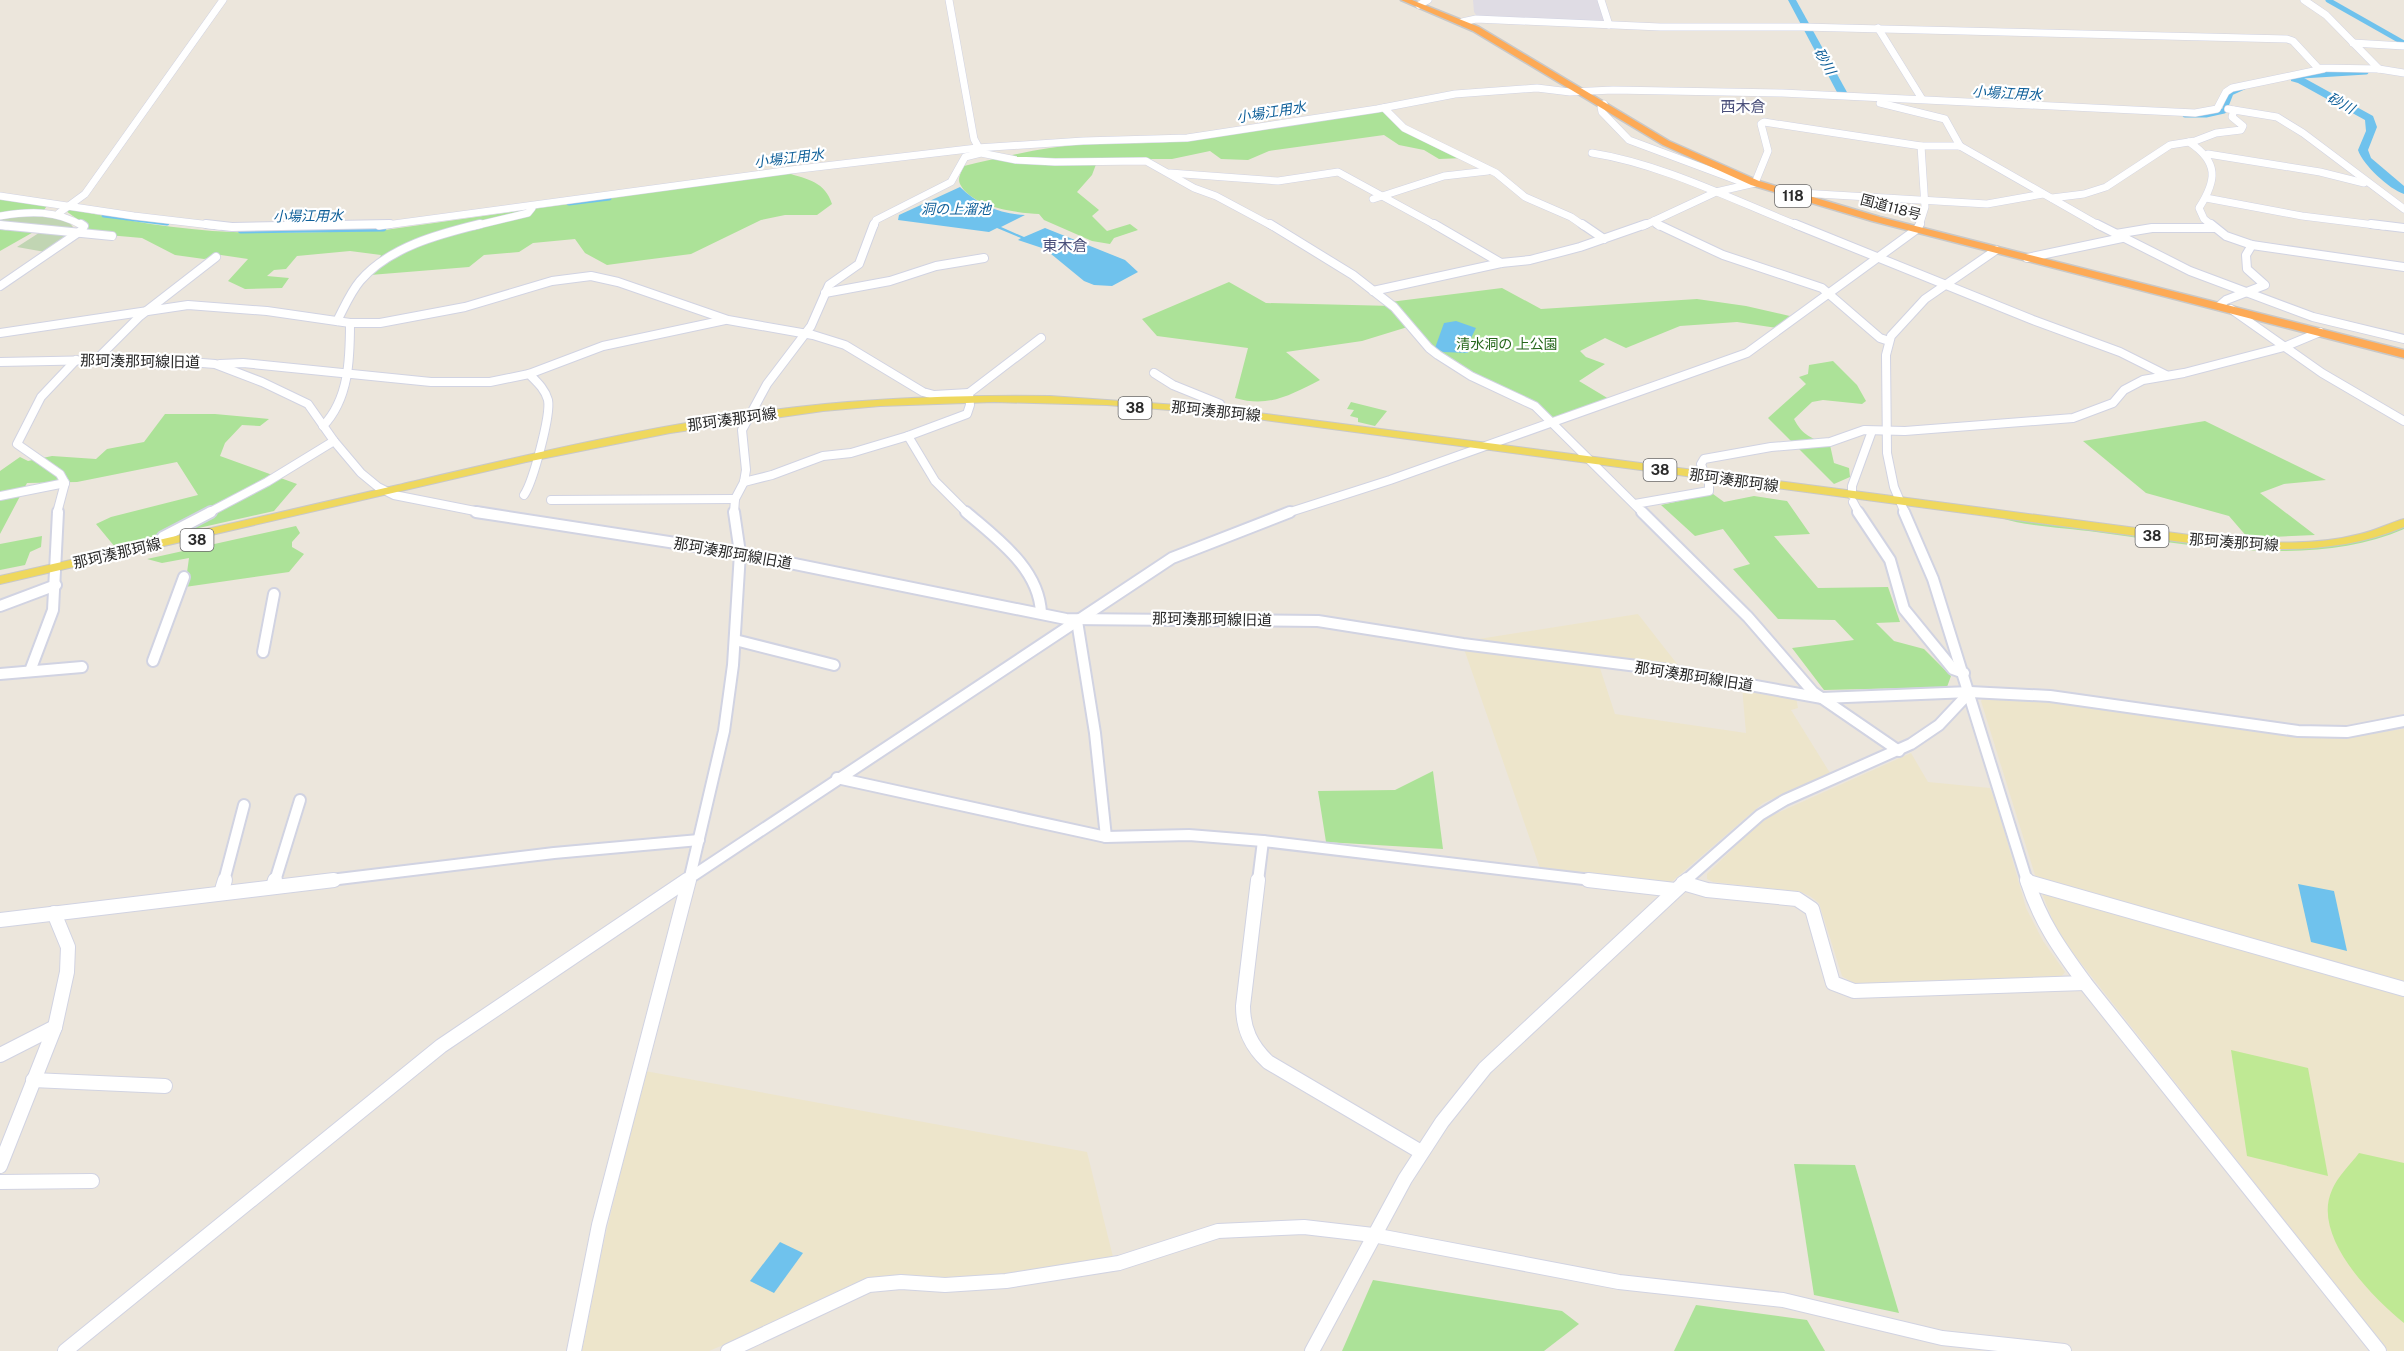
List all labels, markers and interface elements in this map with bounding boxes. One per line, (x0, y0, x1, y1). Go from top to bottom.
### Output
water label: 砂川 (1811, 45, 1840, 79)
water label: 小場江用水 (1972, 83, 2044, 103)
water label: 砂川 (2325, 89, 2359, 118)
water label: 小場江用水 (1235, 98, 1309, 125)
district label: 西木倉 (1720, 98, 1766, 115)
water label: 小場江用水 (753, 146, 827, 170)
road number: 118 (1775, 185, 1811, 207)
street label: 国道118号 (1859, 191, 1923, 223)
water label: 洞の上溜池 (921, 201, 993, 217)
water label: 小場江用水 (273, 207, 345, 225)
district label: 東木倉 (1042, 237, 1088, 254)
park label: 清水洞の 上公園 (1456, 336, 1558, 352)
street label: 那珂湊那珂線旧道 (80, 351, 200, 371)
road number: 38 (1118, 397, 1152, 419)
street label: 那珂湊那珂線 (1170, 398, 1262, 424)
street label: 那珂湊那珂線 (686, 404, 778, 434)
road number: 38 (1644, 459, 1676, 481)
street label: 那珂湊那珂線 (1688, 465, 1780, 495)
road number: 38 (2136, 525, 2168, 547)
road number: 38 (180, 529, 214, 551)
street label: 那珂湊那珂線 (2189, 530, 2279, 554)
street label: 那珂湊那珂線旧道 (672, 534, 794, 572)
street label: 那珂湊那珂線 (71, 535, 163, 571)
street label: 那珂湊那珂線旧道 (1152, 609, 1272, 629)
street label: 那珂湊那珂線旧道 (1633, 658, 1755, 694)

